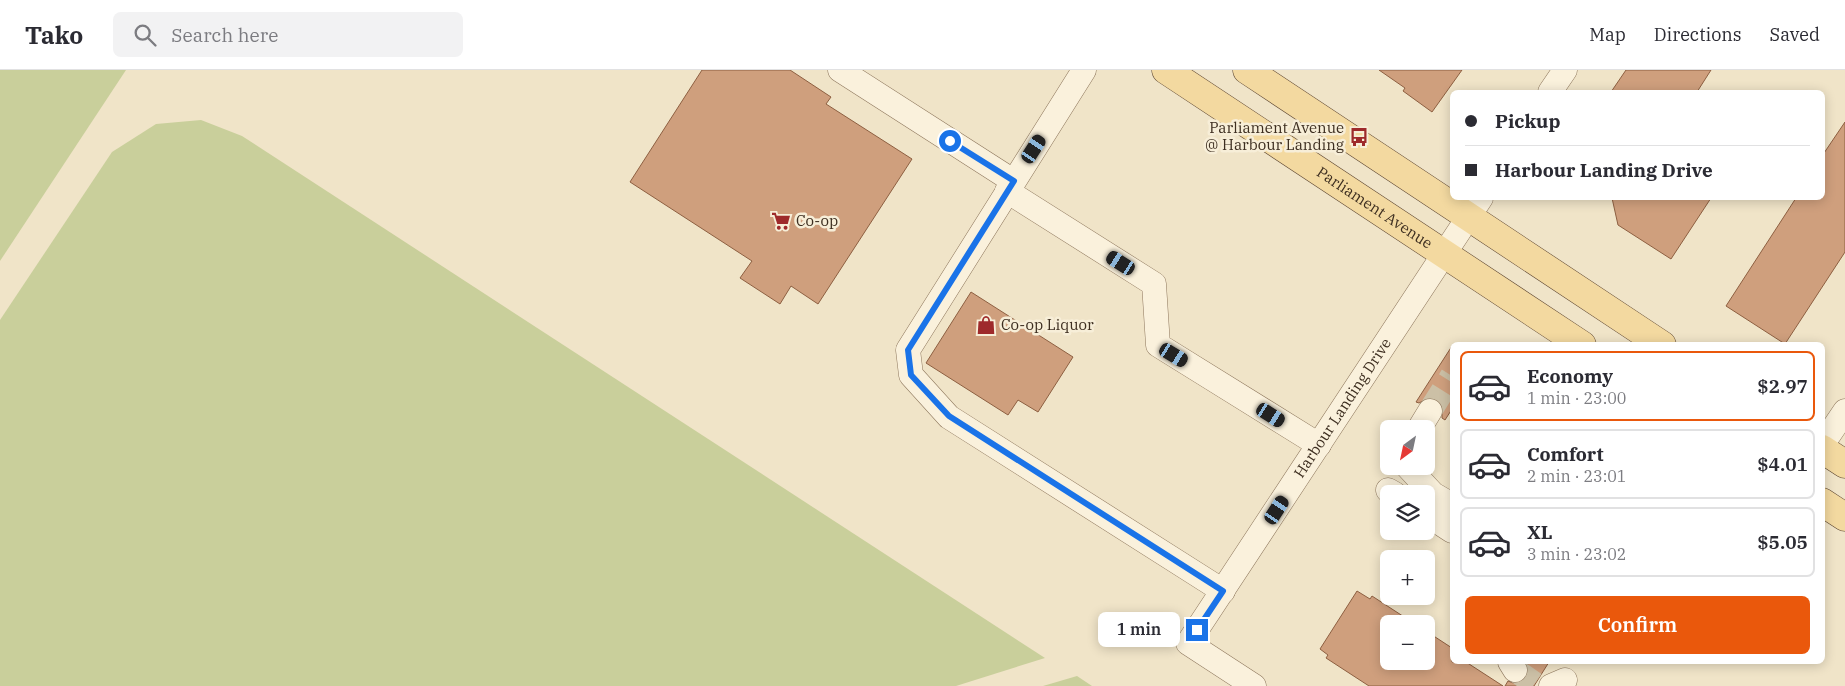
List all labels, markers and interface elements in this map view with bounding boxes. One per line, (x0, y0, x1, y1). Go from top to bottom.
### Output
search box (113, 12, 463, 57)
text: Tako (25, 19, 83, 51)
icon: search (131, 21, 159, 49)
text: Search here (171, 23, 278, 47)
text: Map (1589, 23, 1626, 46)
text: Directions (1654, 23, 1742, 46)
text: Saved (1770, 23, 1820, 46)
text: Pickup (1495, 109, 1560, 133)
place label: Parliament Avenue @ Harbour Landing (1205, 118, 1344, 154)
bus stop icon: Parliament Avenue @ Harbour Landing (1348, 126, 1370, 148)
route start (939, 130, 961, 152)
car (1019, 132, 1048, 166)
text: Harbour Landing Drive (1495, 158, 1713, 182)
street label: Parliament Avenue (1313, 162, 1436, 253)
supermarket icon: Co-op (770, 210, 792, 232)
place label: Co-op (796, 211, 838, 230)
car (1104, 249, 1137, 277)
shop icon: Co-op Liquor (975, 314, 997, 336)
place label: Co-op Liquor (1001, 315, 1094, 334)
street label: Harbour Landing Drive (1289, 334, 1395, 481)
car (1157, 341, 1190, 369)
icon: car (1467, 364, 1512, 409)
text: Economy (1527, 364, 1613, 388)
text: $2.97 (1757, 374, 1808, 398)
text: 1 min · 23:00 (1527, 388, 1626, 408)
car (1254, 401, 1287, 429)
north arrow (1380, 420, 1435, 475)
map controls (1380, 420, 1435, 670)
icon: car (1467, 442, 1512, 487)
text: Comfort (1527, 442, 1604, 466)
text: $4.01 (1757, 452, 1808, 476)
text: 2 min · 23:01 (1527, 466, 1626, 486)
button: layers (1380, 485, 1435, 540)
car (1262, 493, 1291, 527)
icon: car (1467, 520, 1512, 565)
text: XL (1527, 520, 1553, 544)
text: $5.05 (1757, 530, 1808, 554)
text: 3 min · 23:02 (1527, 544, 1626, 564)
button: + (1380, 550, 1435, 605)
button: Confirm (1465, 596, 1810, 654)
callout: 1 min (1097, 612, 1180, 648)
button: − (1380, 615, 1435, 670)
text: 1 min (1117, 619, 1161, 639)
route end (1186, 619, 1208, 641)

